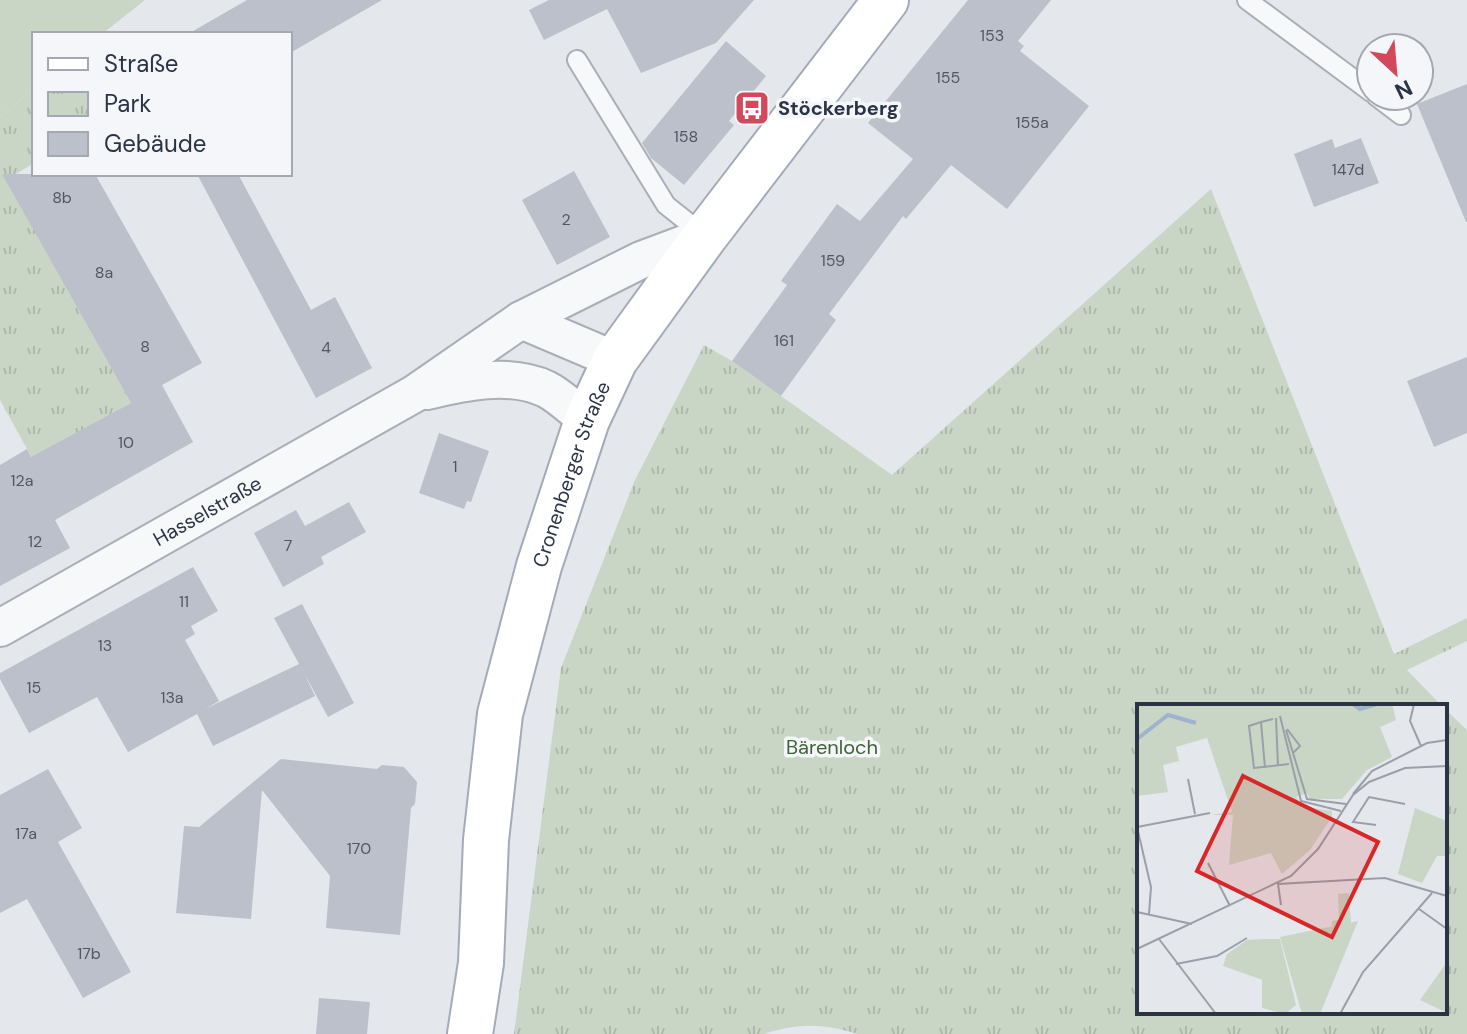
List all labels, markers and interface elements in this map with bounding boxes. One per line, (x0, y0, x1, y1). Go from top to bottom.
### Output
house number: 153 (980, 25, 1004, 46)
legend (32, 32, 292, 176)
north arrow (1355, 32, 1435, 112)
text: Straße (104, 48, 178, 79)
house number: 155 (936, 67, 960, 88)
text: N (1390, 73, 1417, 106)
text: Park (104, 88, 151, 119)
bus stop icon: Stöckerberg (733, 89, 771, 127)
place label: Stöckerberg (778, 95, 899, 121)
house number: 155a (1015, 112, 1049, 133)
house number: 158 (674, 126, 698, 147)
text: Gebäude (104, 128, 206, 159)
house number: 147d (1332, 159, 1364, 180)
house number: 8b (52, 187, 72, 208)
house number: 2 (561, 209, 571, 230)
house number: 159 (821, 250, 845, 271)
house number: 8a (95, 262, 113, 283)
house number: 161 (774, 330, 794, 351)
house number: 8 (140, 336, 150, 357)
house number: 4 (321, 337, 331, 358)
street label: Cronenberger Straße (526, 377, 616, 571)
house number: 10 (118, 432, 134, 453)
house number: 1 (453, 456, 458, 477)
house number: 12a (11, 470, 33, 491)
street label: Hasselstraße (148, 470, 266, 552)
house number: 12 (28, 531, 42, 552)
house number: 7 (284, 535, 292, 556)
house number: 11 (179, 591, 189, 612)
house number: 13 (98, 635, 112, 656)
house number: 15 (27, 677, 41, 698)
house number: 13a (160, 687, 184, 708)
inset map (1137, 704, 1447, 1014)
park label: Bärenloch (786, 734, 878, 760)
house number: 17a (15, 823, 37, 844)
house number: 170 (347, 838, 371, 859)
house number: 17b (77, 943, 101, 964)

